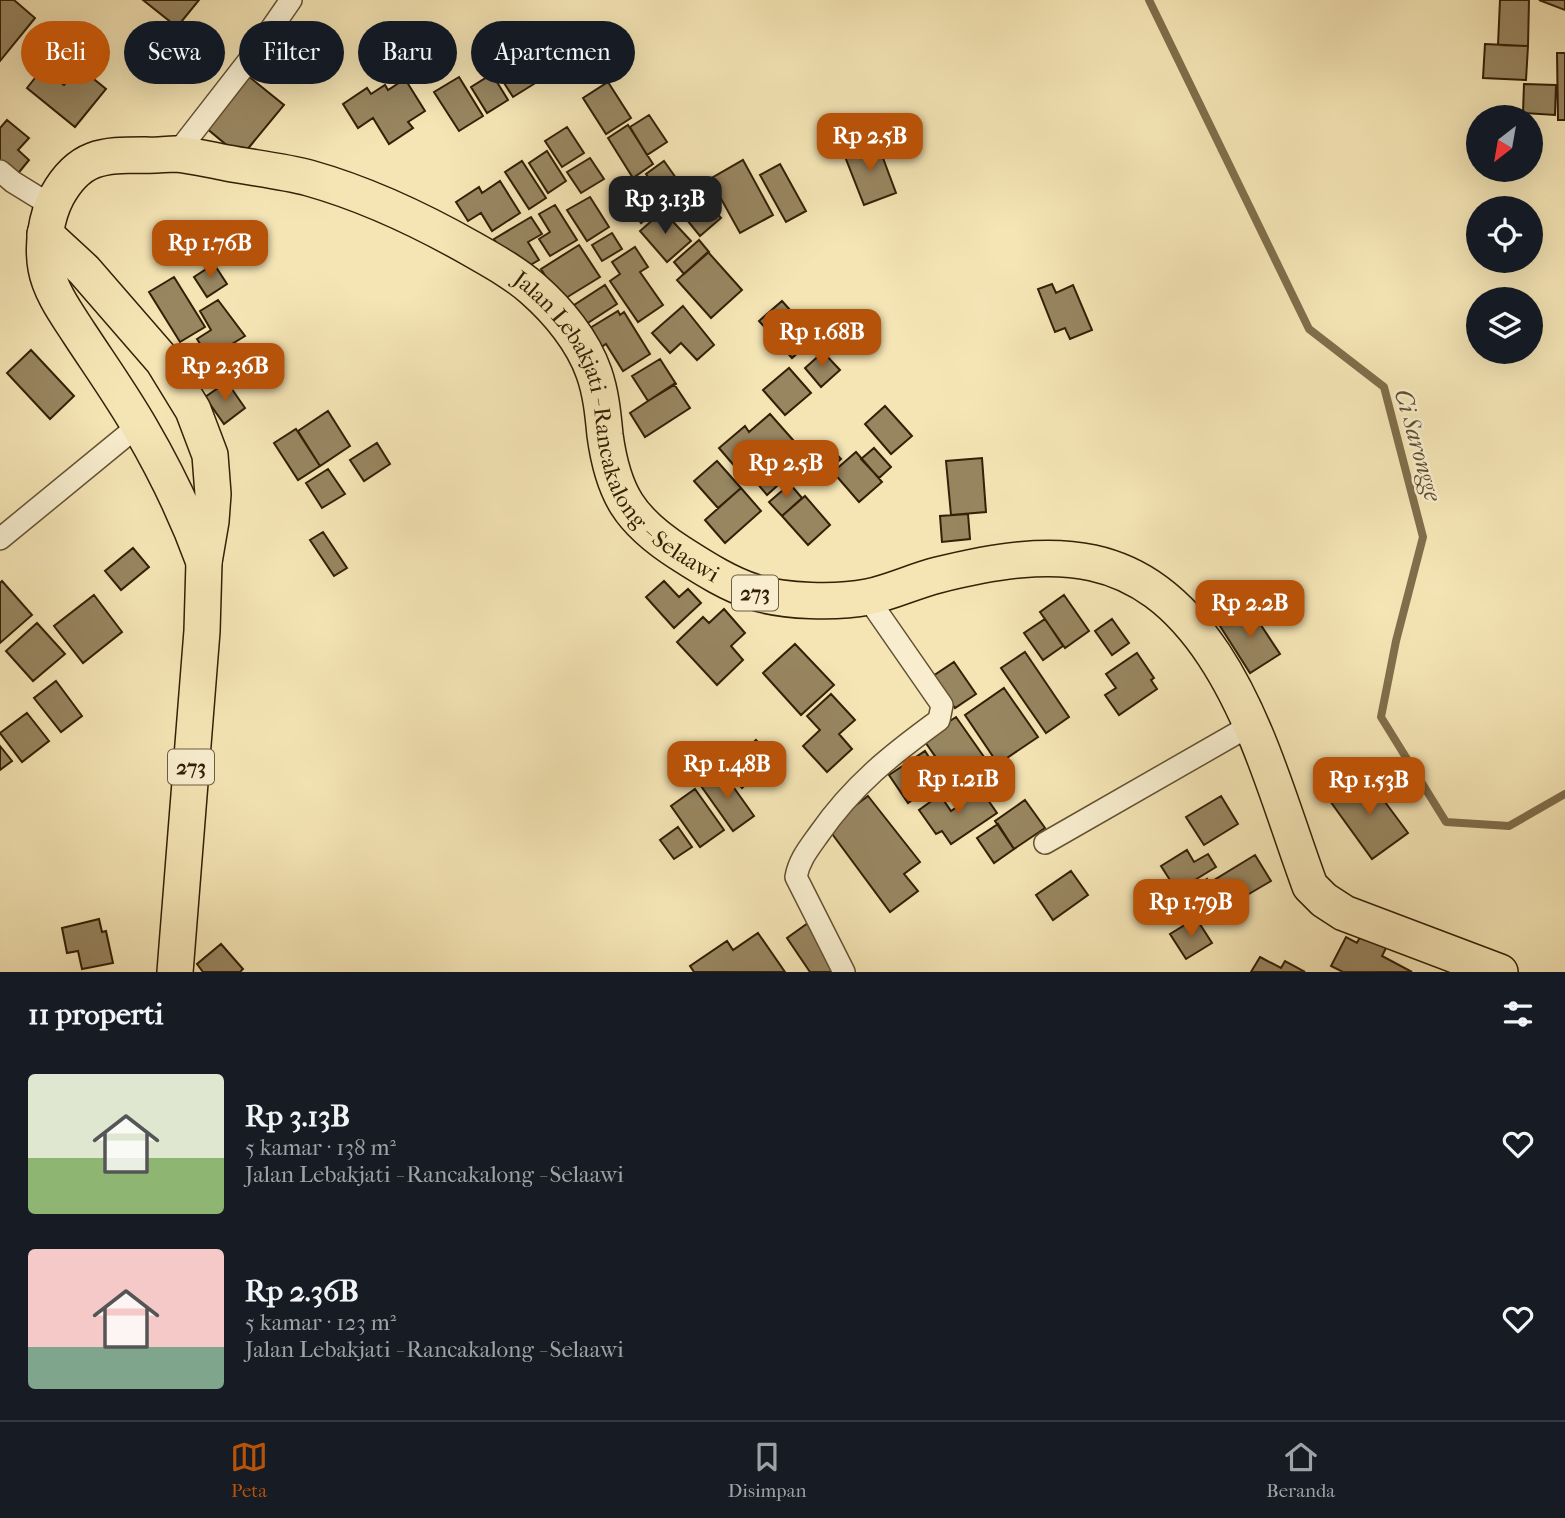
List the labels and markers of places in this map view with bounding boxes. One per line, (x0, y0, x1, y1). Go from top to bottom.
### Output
pin: Rp 2.5B (805, 114, 935, 173)
pin: Rp 3.13B (593, 176, 737, 236)
pin: Rp 1.76B (138, 220, 282, 280)
pin: Rp 1.68B (750, 310, 894, 369)
pin: Rp 2.36B (153, 344, 297, 403)
pin: Rp 2.5B (721, 440, 851, 500)
pin: Rp 2.2B (1185, 580, 1315, 640)
pin: Rp 1.48B (655, 742, 799, 801)
pin: Rp 1.21B (886, 756, 1030, 816)
pin: Rp 1.53B (1297, 758, 1441, 817)
pin: Rp 1.79B (1119, 880, 1263, 939)

